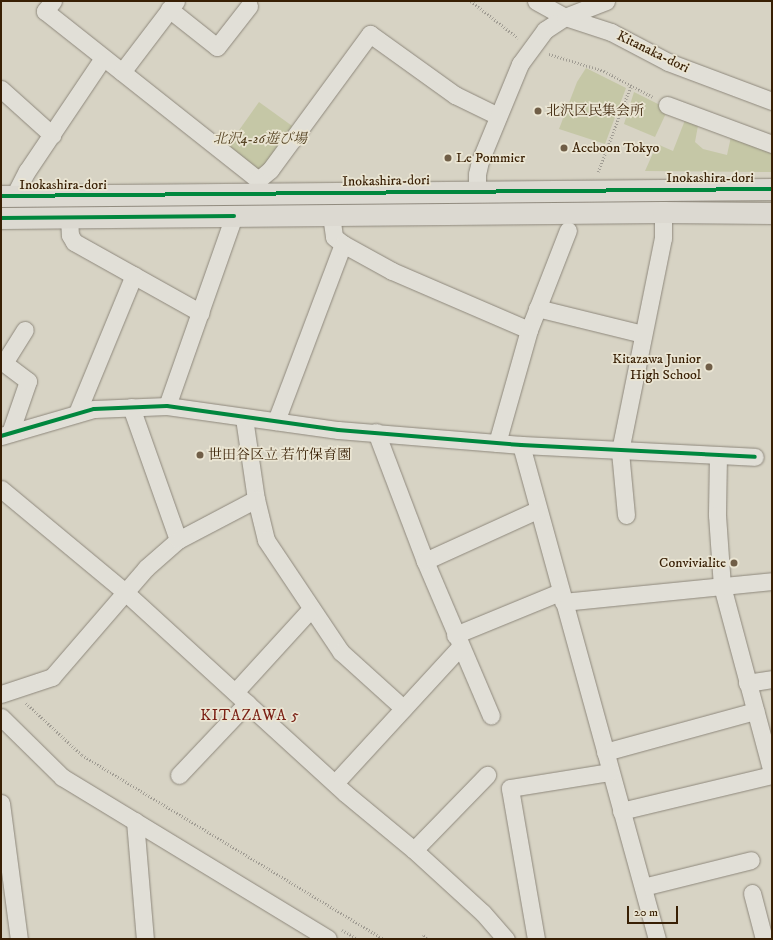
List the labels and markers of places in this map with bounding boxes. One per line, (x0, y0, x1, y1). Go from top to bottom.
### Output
place label: 北沢区民集会所 (546, 103, 644, 119)
marker: 北沢区民集会所 (533, 106, 543, 116)
place label: Aceboon Tokyo (572, 140, 659, 156)
marker: Aceboon Tokyo (559, 143, 569, 153)
place label: Le Pommier (456, 150, 525, 166)
marker: Le Pommier (443, 153, 453, 163)
place label: Kitazawa Junior High School (612, 351, 701, 384)
marker: Kitazawa Junior High School (704, 362, 714, 372)
place label: 世田谷区立 若竹保育園 (208, 447, 351, 463)
marker: 世田谷区立 若竹保育園 (195, 450, 205, 460)
place label: Convivialite (659, 555, 726, 571)
marker: Convivialite (729, 558, 739, 568)

